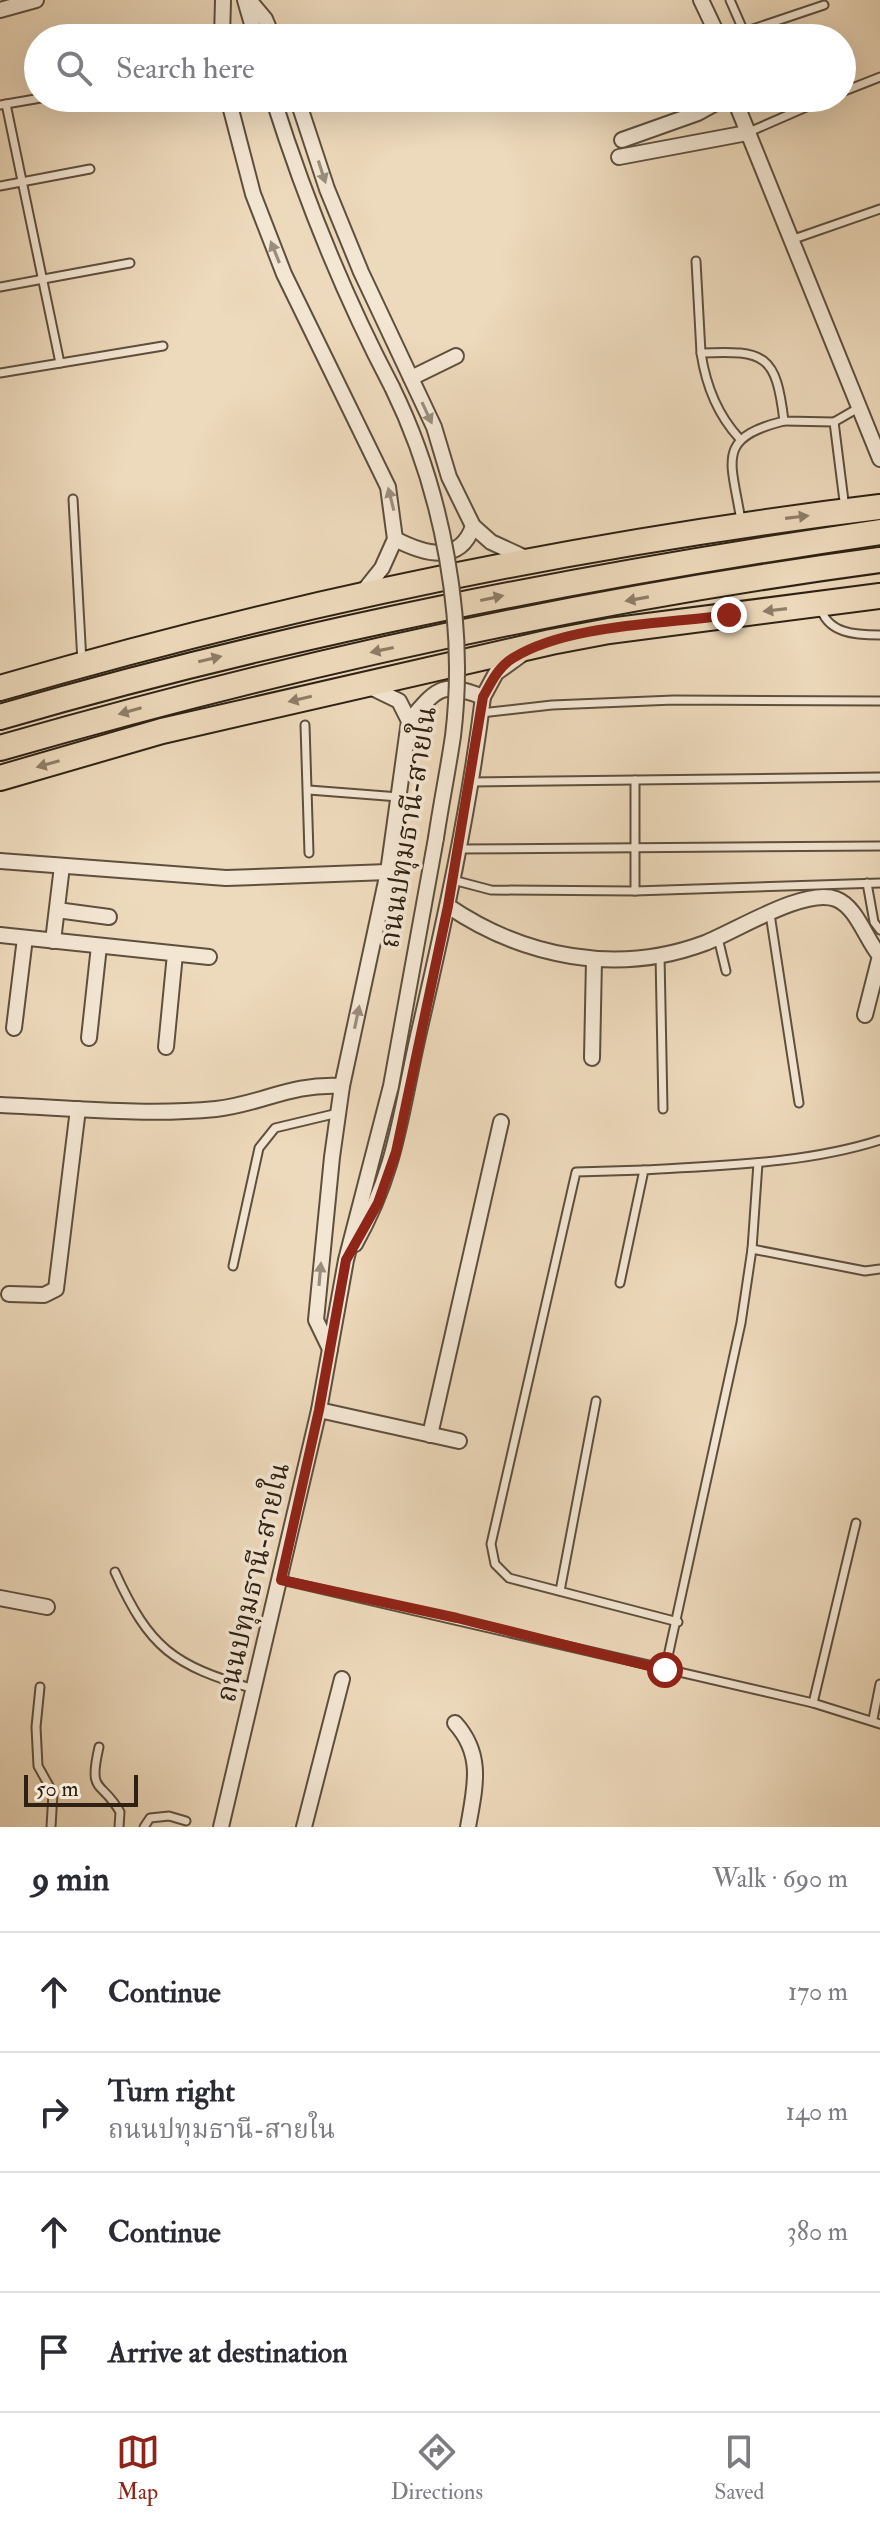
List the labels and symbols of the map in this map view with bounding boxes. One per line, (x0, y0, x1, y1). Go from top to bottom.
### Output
one-way arrow (316, 160, 328, 184)
one-way arrow (268, 240, 281, 264)
one-way arrow (420, 401, 434, 425)
one-way arrow (384, 486, 396, 511)
one-way arrow (785, 511, 810, 524)
one-way arrow (479, 591, 504, 604)
one-way arrow (624, 594, 649, 606)
route end (711, 597, 747, 633)
one-way arrow (762, 603, 787, 616)
one-way arrow (369, 644, 394, 657)
one-way arrow (198, 653, 223, 665)
one-way arrow (287, 693, 312, 706)
street label: ถนนปทุมธานี-สายใน (369, 703, 445, 951)
one-way arrow (117, 705, 141, 718)
one-way arrow (36, 758, 60, 771)
one-way arrow (351, 1004, 364, 1029)
one-way arrow (314, 1261, 327, 1286)
street label: ถนนปทุมธานี-สายใน (206, 1459, 298, 1705)
route start (647, 1652, 683, 1688)
scale bar (24, 1771, 138, 1807)

